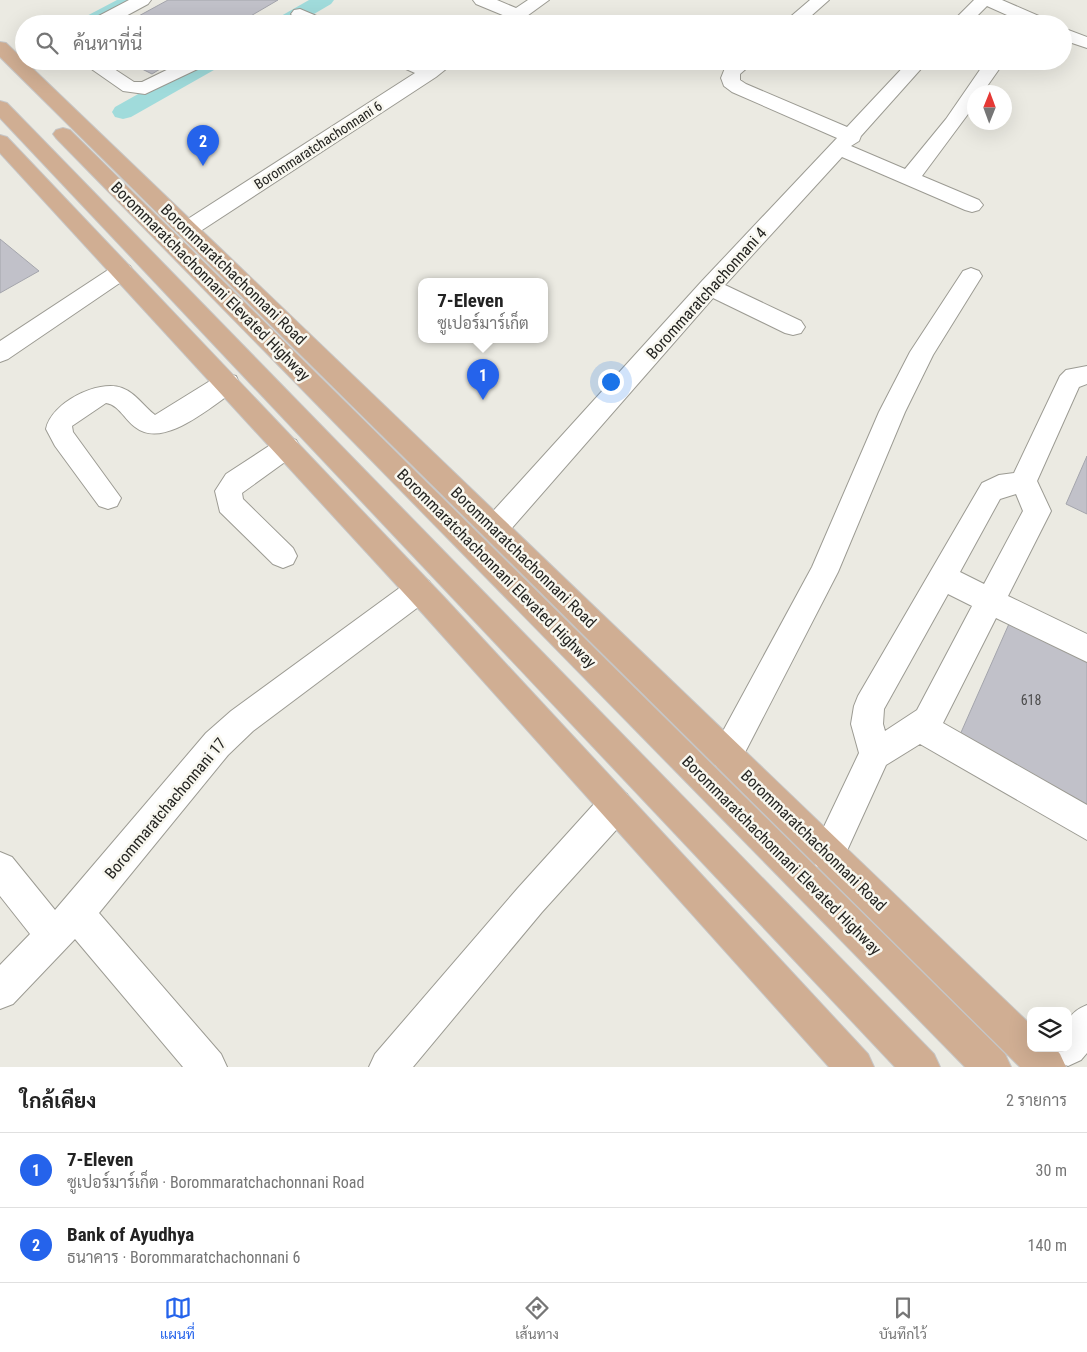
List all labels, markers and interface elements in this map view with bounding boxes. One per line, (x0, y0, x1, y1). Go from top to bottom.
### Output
search box (15, 15, 1072, 70)
icon: search (33, 29, 61, 57)
text: ค้นหาที่นี่ (73, 32, 142, 55)
north arrow (967, 85, 1012, 130)
street label: Borommaratchachonnani 6 (251, 98, 385, 192)
pin: 2 (187, 125, 219, 166)
street label: Borommaratchachonnani Elevated Highway (107, 178, 314, 385)
street label: Borommaratchachonnani Road (157, 200, 310, 349)
street label: Borommaratchachonnani 4 (642, 224, 770, 363)
popup (418, 278, 548, 343)
text: 7-Eleven (437, 289, 504, 312)
text: ซูเปอร์มาร์เก็ต (437, 314, 529, 333)
pin: 1 (467, 359, 499, 400)
your location (598, 369, 624, 395)
street label: Borommaratchachonnani Elevated Highway (393, 465, 600, 672)
street label: Borommaratchachonnani Road (447, 483, 600, 632)
house number: 618 (1021, 692, 1041, 708)
street label: Borommaratchachonnani 17 (101, 734, 230, 883)
street label: Borommaratchachonnani Elevated Highway (678, 752, 885, 959)
street label: Borommaratchachonnani Road (737, 766, 890, 915)
map controls (1027, 1007, 1072, 1052)
button: layers (1027, 1007, 1072, 1052)
text: ใกล้เคียง (20, 1089, 96, 1113)
text: 2 รายการ (1006, 1091, 1067, 1110)
text: 7-Eleven (67, 1148, 133, 1171)
text: 1 (32, 1161, 40, 1180)
text: 30 m (1035, 1161, 1067, 1180)
text: ซูเปอร์มาร์เก็ต · Borommaratchachonnani Road (67, 1173, 364, 1192)
text: Bank of Ayudhya (67, 1223, 194, 1246)
text: 2 (32, 1236, 40, 1255)
text: 140 m (1028, 1236, 1067, 1255)
text: ธนาคาร · Borommaratchachonnani 6 (67, 1248, 300, 1267)
tab: แผนที่ (160, 1294, 195, 1342)
tab: เส้นทาง (515, 1294, 559, 1342)
tab: บันทึกไว้ (879, 1294, 927, 1342)

